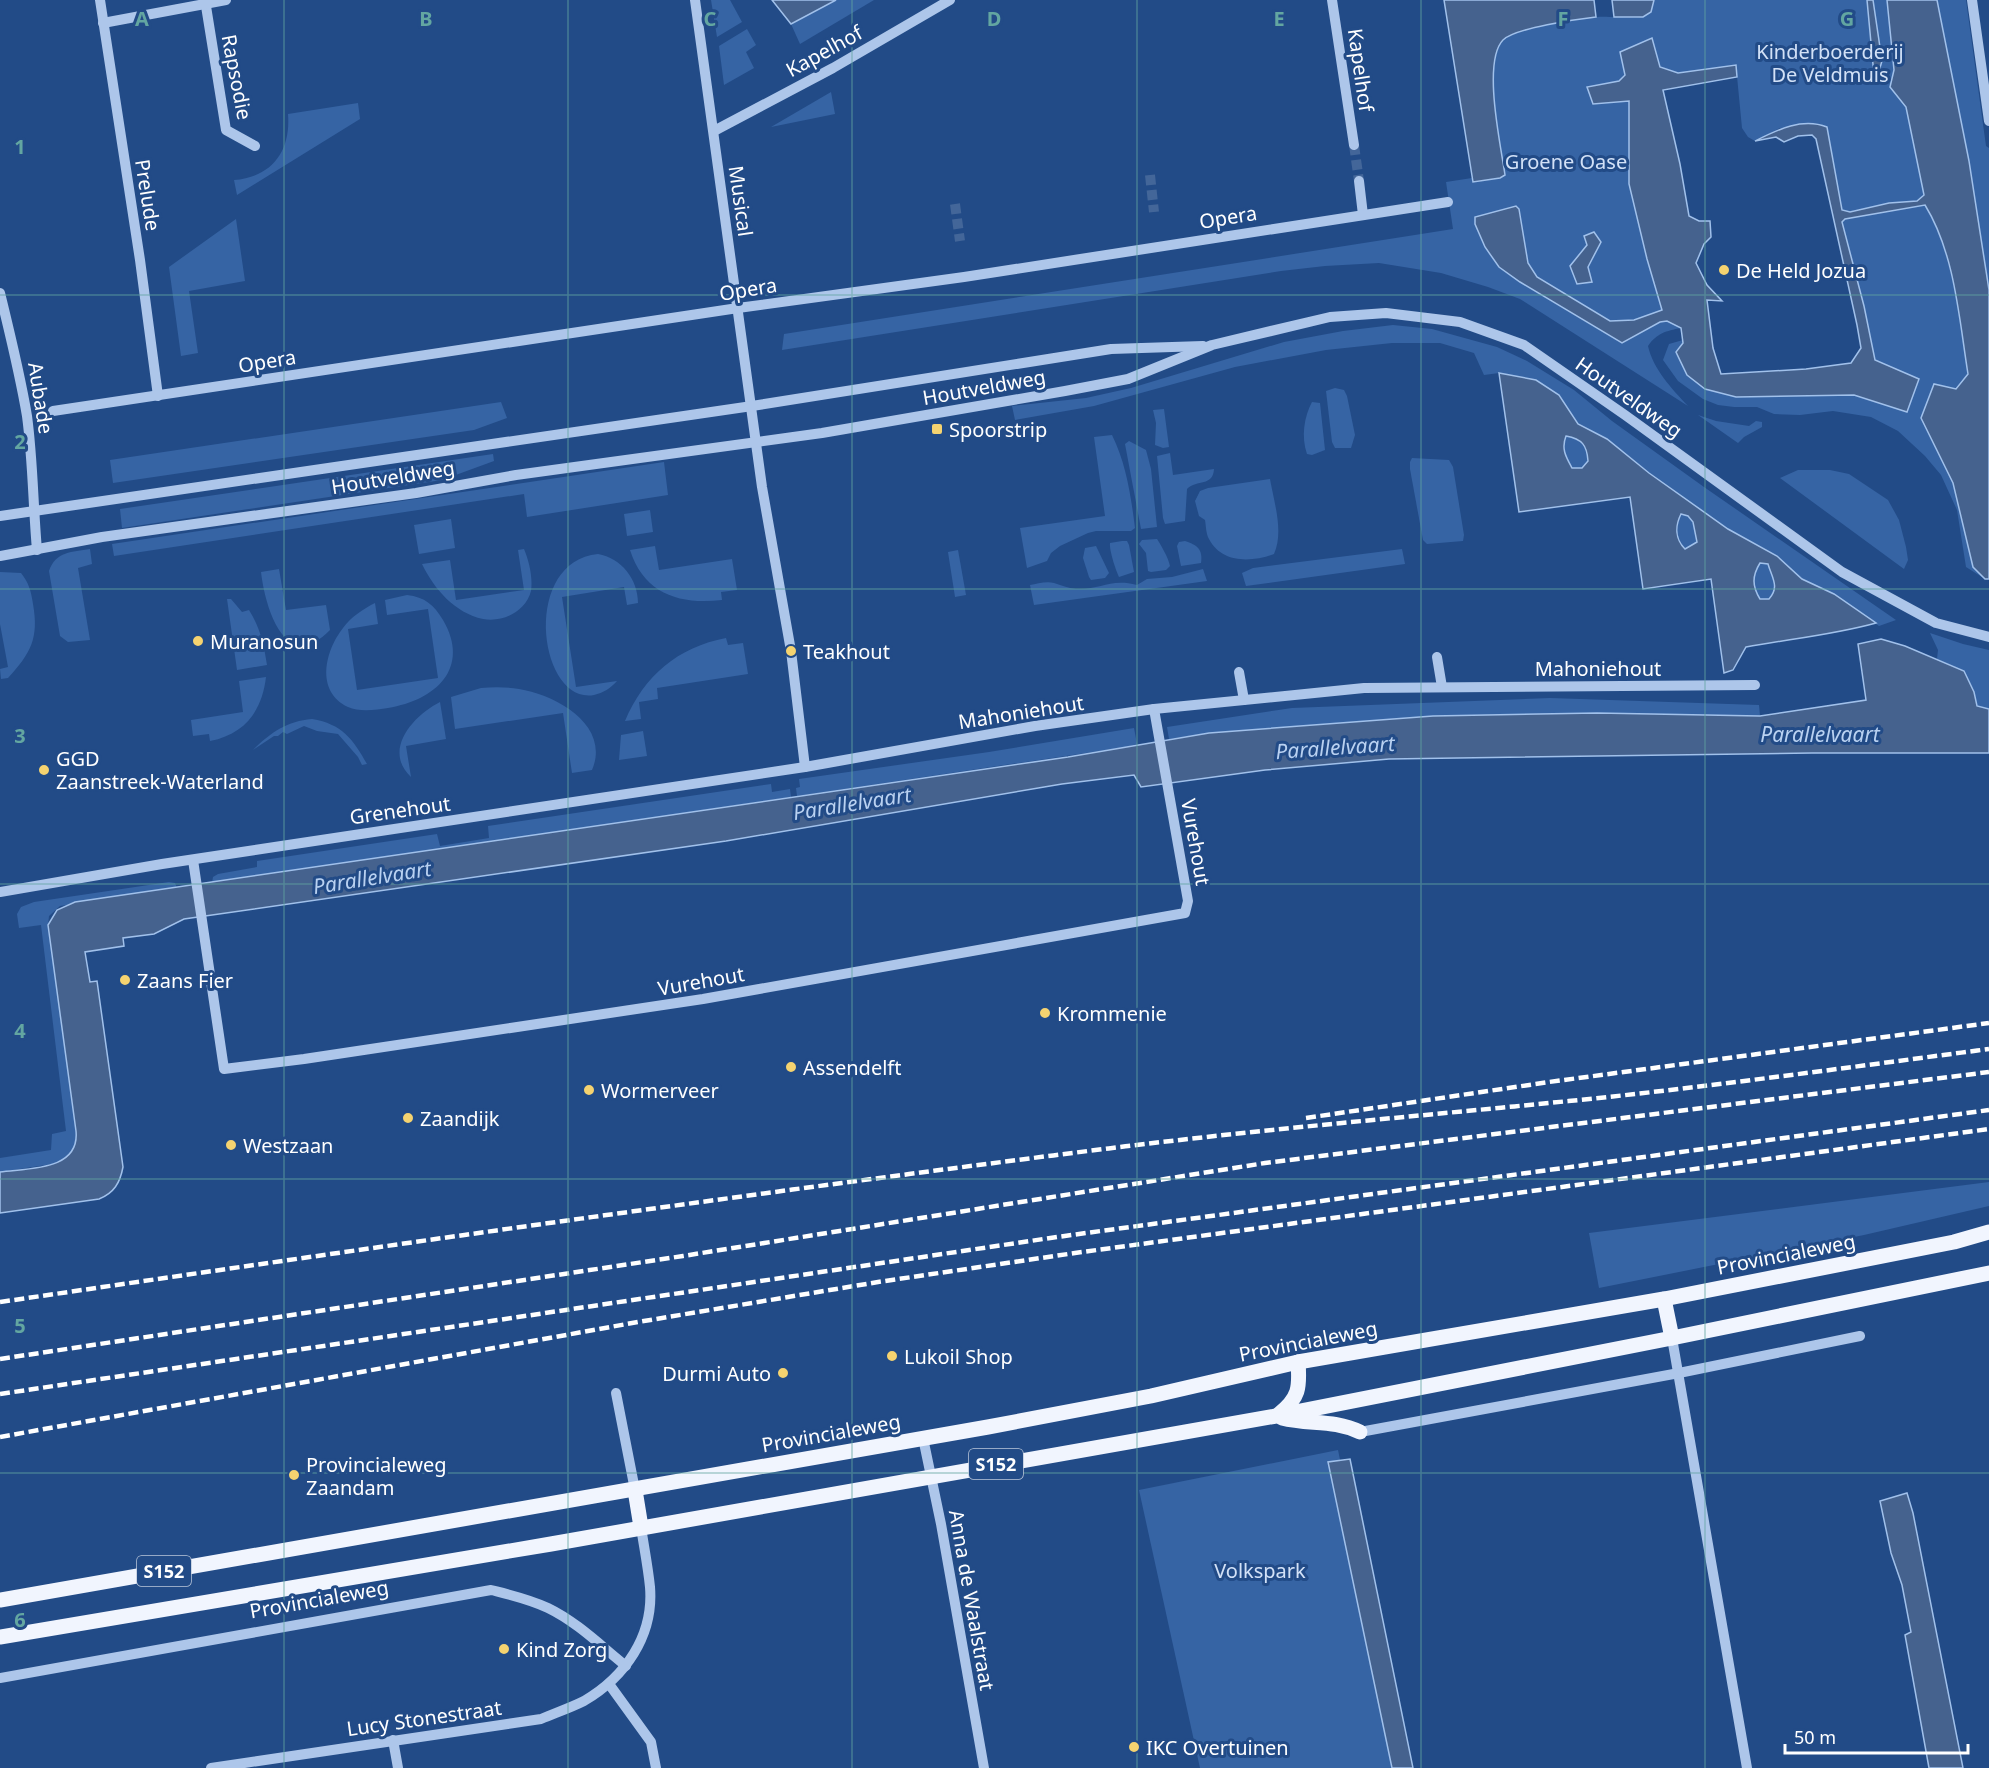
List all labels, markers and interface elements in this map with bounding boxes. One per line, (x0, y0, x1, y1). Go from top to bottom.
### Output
text: A (135, 5, 149, 32)
text: B (419, 5, 433, 32)
text: C (704, 5, 717, 32)
text: D (987, 5, 1001, 32)
text: E (1273, 5, 1285, 32)
text: F (1558, 5, 1568, 32)
text: G (1840, 5, 1854, 32)
street label: Kapelhof (781, 18, 868, 83)
street label: Kapelhof (1342, 27, 1380, 114)
street label: Rapsodie (216, 32, 258, 122)
park label: Kinderboerderij De Veldmuis (1756, 38, 1904, 88)
text: 1 (14, 133, 26, 160)
park label: Groene Oase (1505, 148, 1627, 175)
street label: Prelude (129, 157, 167, 233)
street label: Musical (723, 164, 759, 238)
street label: Opera (1197, 199, 1259, 235)
place label: De Held Jozua (1736, 257, 1866, 284)
marker: De Held Jozua (1717, 263, 1731, 277)
street label: Opera (717, 271, 779, 307)
street label: Opera (236, 343, 298, 379)
street label: Houtveldweg (1570, 350, 1688, 444)
street label: Aubade (22, 360, 60, 436)
street label: Houtveldweg (920, 363, 1048, 411)
place label: Spoorstrip (949, 416, 1047, 443)
marker: Spoorstrip (930, 422, 944, 436)
text: 2 (14, 428, 26, 455)
street label: Houtveldweg (329, 454, 457, 500)
place label: Muranosun (210, 628, 318, 655)
marker: Muranosun (191, 634, 205, 648)
place label: Teakhout (803, 638, 890, 665)
marker: Teakhout (784, 644, 798, 658)
street label: Mahoniehout (1535, 655, 1661, 682)
street label: Mahoniehout (956, 689, 1086, 735)
water label: Parallelvaart (1760, 720, 1881, 748)
text: 3 (14, 722, 26, 749)
water label: Parallelvaart (1274, 729, 1397, 765)
place label: GGD Zaanstreek-Waterland (56, 745, 264, 795)
marker: GGD Zaanstreek-Waterland (37, 763, 51, 777)
water label: Parallelvaart (791, 780, 914, 826)
street label: Grenehout (348, 790, 452, 830)
street label: Vurehout (1175, 797, 1217, 887)
water label: Parallelvaart (311, 854, 434, 900)
street label: Vurehout (656, 960, 746, 1002)
place label: Zaans Fier (137, 967, 233, 994)
marker: Zaans Fier (118, 973, 132, 987)
place label: Krommenie (1057, 1000, 1167, 1027)
marker: Krommenie (1038, 1006, 1052, 1020)
text: 4 (14, 1017, 26, 1044)
place label: Assendelft (803, 1054, 901, 1081)
marker: Assendelft (784, 1060, 798, 1074)
place label: Wormerveer (601, 1077, 719, 1104)
marker: Wormerveer (582, 1083, 596, 1097)
place label: Zaandijk (420, 1105, 500, 1132)
marker: Zaandijk (401, 1111, 415, 1125)
place label: Westzaan (243, 1132, 333, 1159)
marker: Westzaan (224, 1138, 238, 1152)
street label: Provincialeweg (1714, 1227, 1858, 1281)
text: 5 (14, 1312, 26, 1339)
street label: Provincialeweg (1236, 1314, 1380, 1368)
place label: Lukoil Shop (904, 1343, 1013, 1370)
marker: Lukoil Shop (885, 1349, 899, 1363)
place label: Durmi Auto (662, 1360, 771, 1387)
marker: Durmi Auto (776, 1366, 790, 1380)
street label: Provincialeweg (759, 1407, 903, 1459)
road number: S152 (969, 1449, 1023, 1479)
place label: Provincialeweg Zaandam (306, 1451, 447, 1501)
marker: Provincialeweg Zaandam (287, 1468, 301, 1482)
street label: Anna de Waalstraat (943, 1508, 1001, 1692)
road number: S152 (137, 1556, 191, 1586)
park label: Volkspark (1214, 1557, 1306, 1584)
street label: Provincialeweg (247, 1573, 391, 1625)
text: 6 (14, 1606, 26, 1633)
place label: Kind Zorg (516, 1636, 607, 1663)
marker: Kind Zorg (497, 1642, 511, 1656)
street label: Lucy Stonestraat (345, 1694, 503, 1742)
scale bar (1785, 1717, 1968, 1755)
text: 50 m (1794, 1725, 1836, 1749)
place label: IKC Overtuinen (1146, 1734, 1289, 1761)
marker: IKC Overtuinen (1127, 1740, 1141, 1754)

